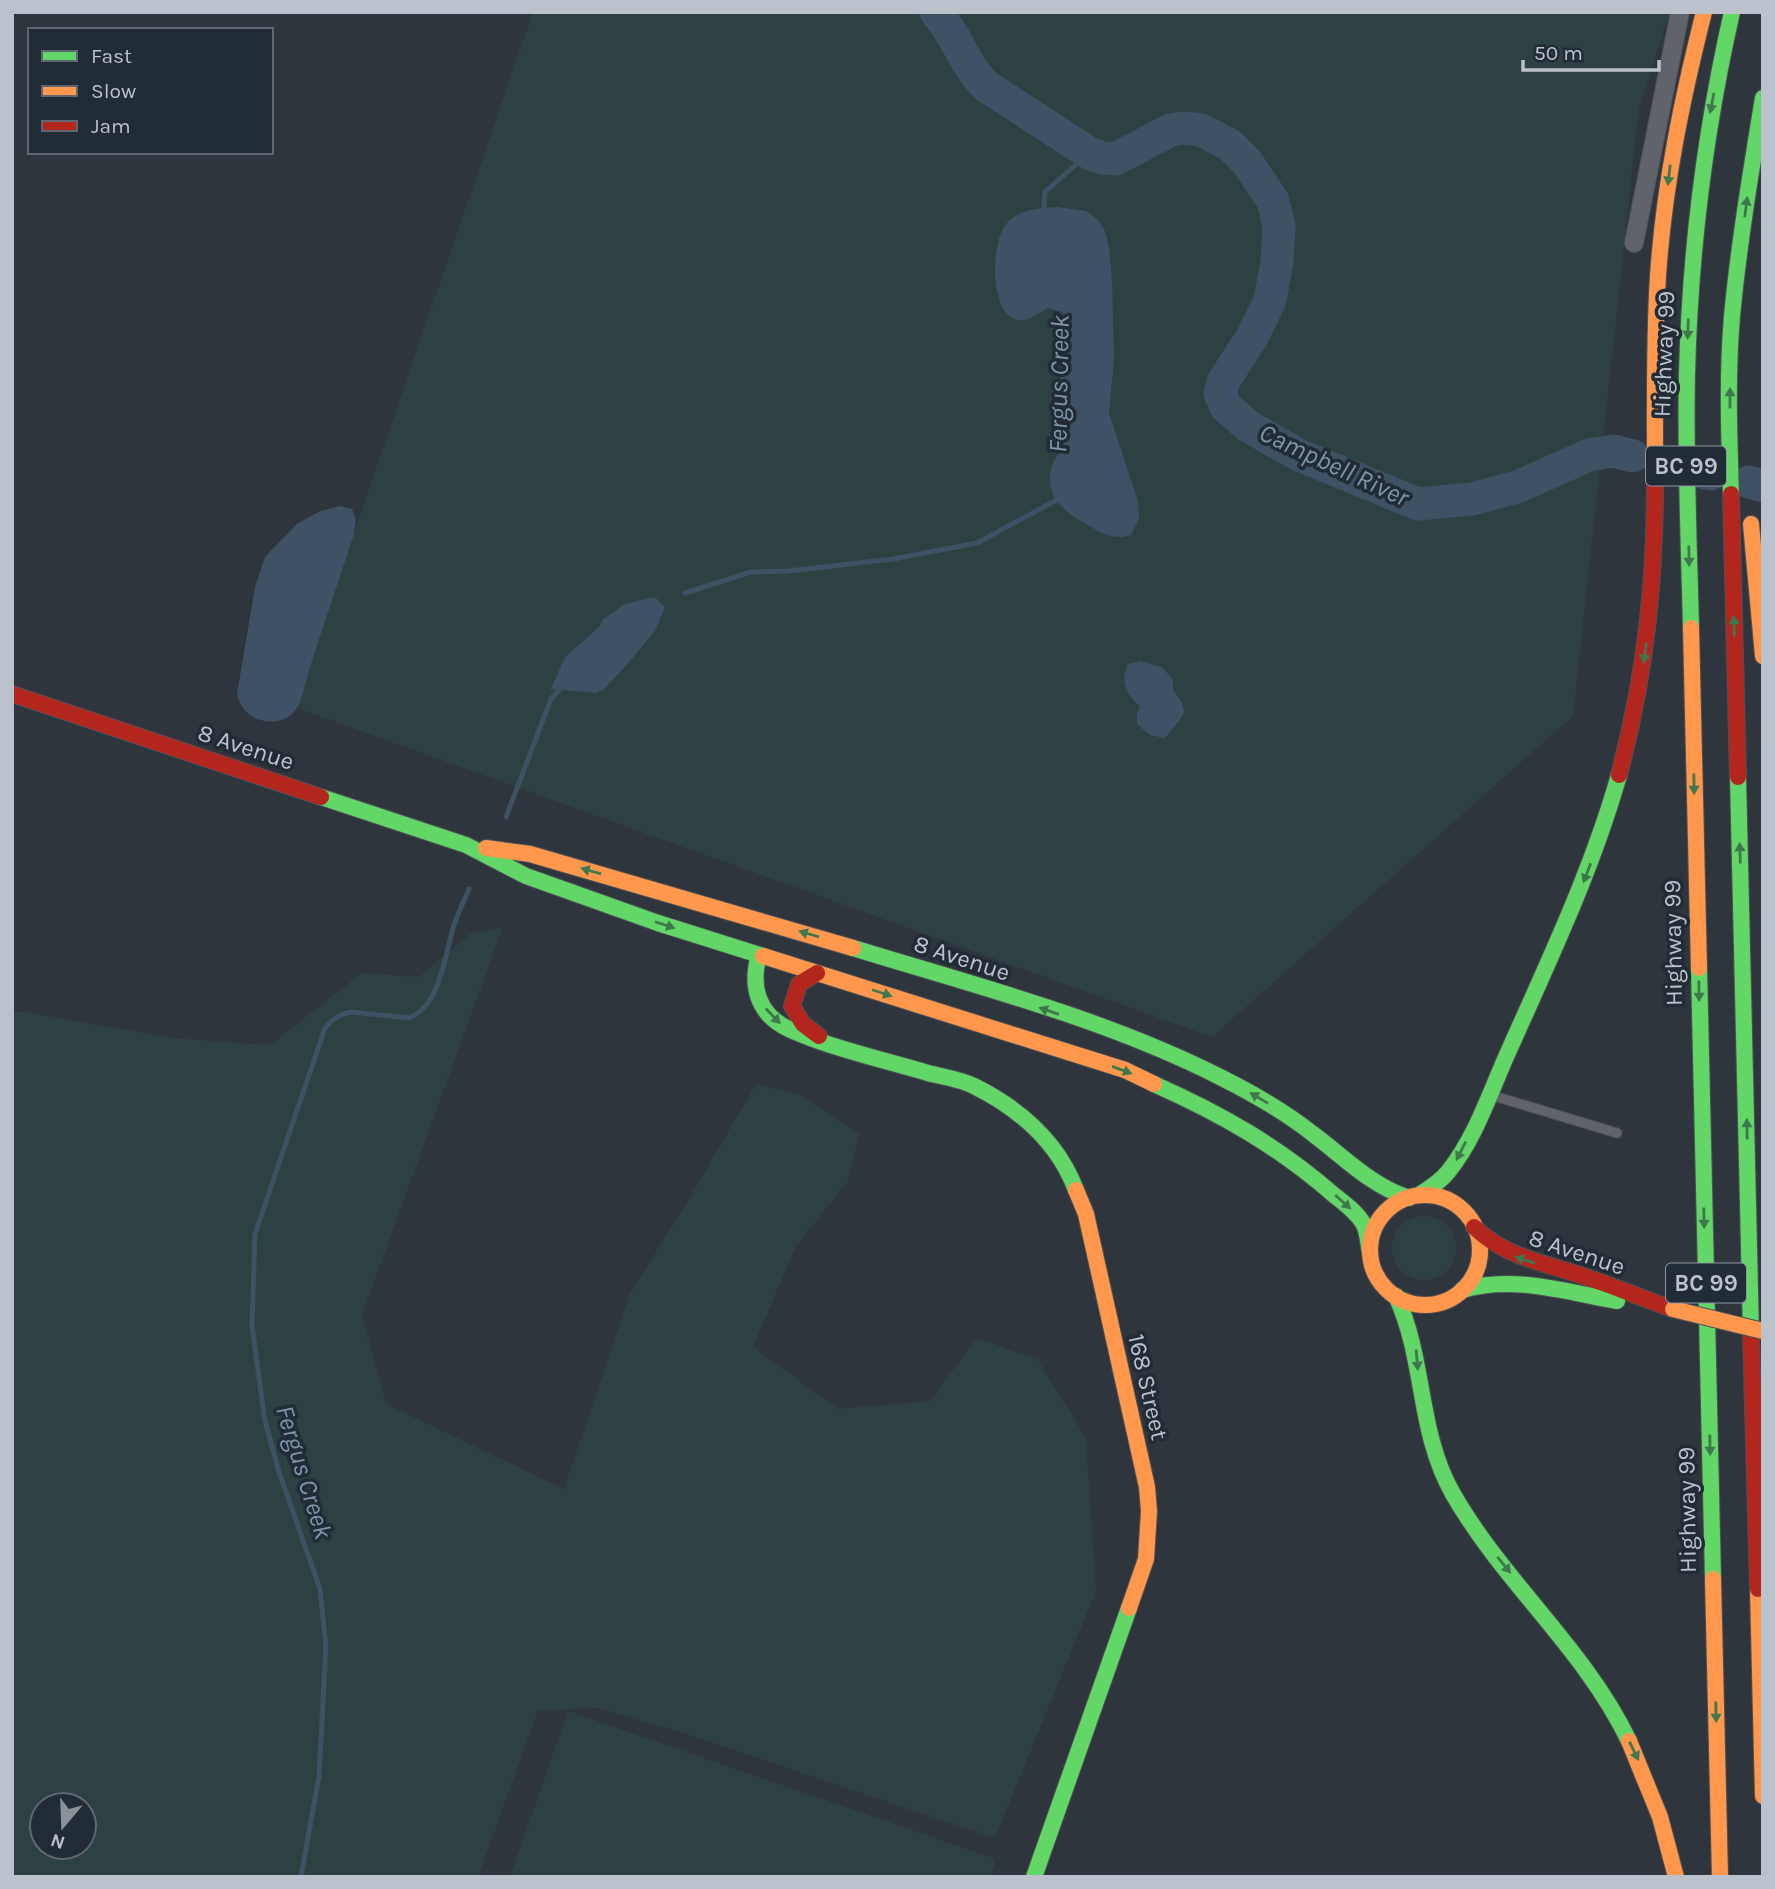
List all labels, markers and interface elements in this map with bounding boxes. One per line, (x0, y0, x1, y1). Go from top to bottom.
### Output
legend (28, 28, 273, 154)
scale bar (1523, 28, 1660, 72)
text: 50 m (1534, 41, 1583, 65)
text: Fast (91, 44, 132, 68)
text: Slow (91, 79, 136, 103)
one-way arrow (1707, 92, 1718, 114)
text: Jam (91, 114, 131, 138)
one-way arrow (1664, 164, 1675, 186)
one-way arrow (1740, 196, 1751, 218)
street label: Highway 99 (1648, 290, 1680, 418)
water label: Fergus Creek (1042, 314, 1076, 453)
one-way arrow (1682, 318, 1693, 340)
one-way arrow (1724, 387, 1736, 409)
water label: Campbell River (1254, 417, 1415, 514)
road number: BC 99 (1646, 446, 1726, 486)
one-way arrow (1683, 546, 1694, 568)
one-way arrow (1728, 614, 1739, 636)
one-way arrow (1639, 642, 1650, 664)
street label: 8 Avenue (194, 718, 298, 776)
one-way arrow (1688, 773, 1700, 795)
one-way arrow (1734, 842, 1745, 864)
one-way arrow (1581, 862, 1592, 883)
one-way arrow (580, 865, 601, 875)
street label: Highway 99 (1658, 879, 1688, 1007)
one-way arrow (655, 920, 676, 931)
one-way arrow (798, 928, 819, 938)
street label: 8 Avenue (910, 929, 1014, 987)
one-way arrow (1693, 980, 1705, 1002)
one-way arrow (872, 988, 893, 999)
one-way arrow (1039, 1005, 1060, 1016)
one-way arrow (764, 1007, 781, 1024)
one-way arrow (1112, 1065, 1133, 1076)
one-way arrow (1249, 1092, 1268, 1104)
one-way arrow (1741, 1118, 1752, 1140)
one-way arrow (1456, 1141, 1467, 1161)
one-way arrow (1335, 1193, 1352, 1209)
one-way arrow (1698, 1207, 1710, 1229)
street label: 8 Avenue (1525, 1223, 1629, 1281)
one-way arrow (1515, 1254, 1536, 1265)
road number: BC 99 (1666, 1264, 1746, 1302)
street label: 168 Street (1122, 1331, 1174, 1443)
one-way arrow (1412, 1349, 1423, 1371)
water label: Fergus Creek (269, 1402, 339, 1543)
one-way arrow (1704, 1435, 1715, 1457)
street label: Highway 99 (1672, 1446, 1702, 1574)
one-way arrow (1496, 1556, 1511, 1573)
one-way arrow (1710, 1701, 1722, 1723)
one-way arrow (1628, 1741, 1640, 1761)
north arrow (28, 1791, 98, 1861)
text: N (48, 1829, 68, 1854)

